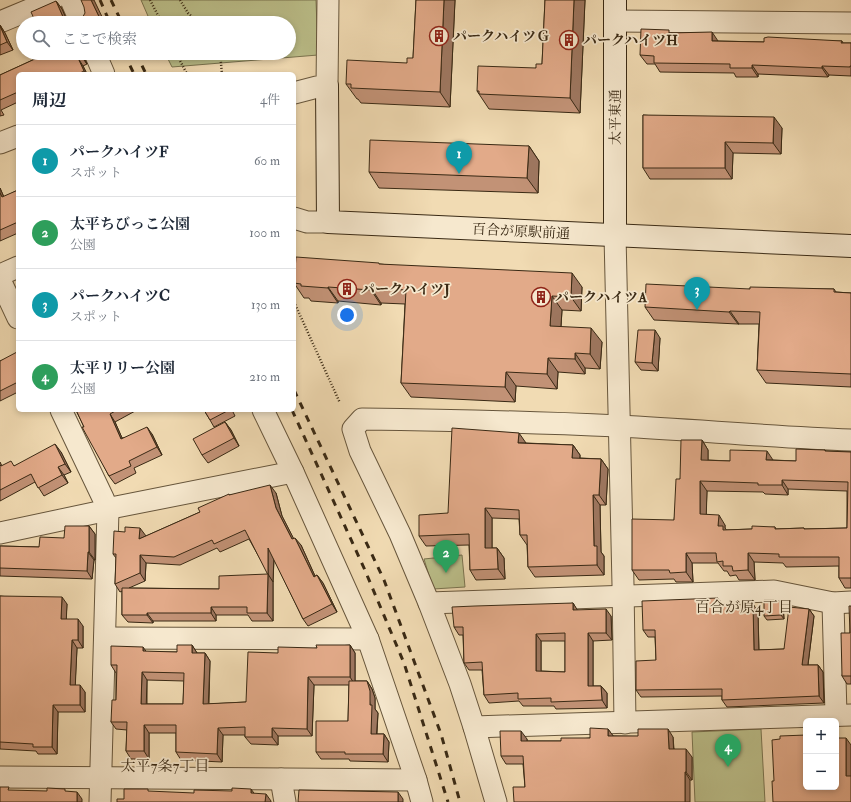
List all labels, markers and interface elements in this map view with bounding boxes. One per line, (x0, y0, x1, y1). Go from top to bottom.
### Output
search box (16, 16, 296, 60)
building icon: パークハイツＧ (428, 25, 450, 47)
icon: search (30, 27, 52, 49)
place label: パークハイツＧ (453, 28, 550, 45)
building icon: パークハイツH (558, 29, 580, 51)
text: ここで検索 (62, 30, 137, 49)
place label: パークハイツH (583, 32, 678, 49)
street label: 太平東通 (607, 89, 624, 145)
text: 周辺 (32, 90, 66, 111)
text: 4件 (260, 92, 280, 108)
pin: 1 (446, 141, 472, 174)
text: パークハイツF (70, 143, 169, 162)
text: 1 (43, 153, 47, 169)
text: 60 m (254, 153, 280, 169)
text: スポット (70, 165, 122, 181)
text: 太平ちびっこ公園 (70, 215, 190, 234)
street label: 百合が原駅前通 (472, 220, 570, 243)
text: 2 (42, 225, 48, 241)
text: 100 m (249, 225, 280, 241)
text: 公園 (70, 237, 96, 253)
pin: 3 (684, 277, 710, 310)
building icon: パークハイツJ (336, 278, 358, 300)
place label: パークハイツJ (361, 281, 450, 299)
building icon: パークハイツA (530, 286, 552, 308)
text: パークハイツC (70, 287, 170, 306)
place label: パークハイツA (555, 289, 647, 306)
text: 3 (43, 297, 48, 313)
text: 130 m (251, 297, 280, 313)
your location (337, 305, 357, 325)
text: スポット (70, 309, 122, 325)
text: 太平リリー公園 (70, 359, 175, 378)
text: 4 (41, 369, 49, 385)
text: 210 m (249, 369, 280, 385)
text: 公園 (70, 381, 96, 397)
pin: 2 (433, 540, 459, 573)
district label: 百合が原4丁目 (695, 598, 793, 617)
map controls (803, 718, 839, 790)
button: + (803, 718, 839, 754)
pin: 4 (715, 734, 741, 767)
button: − (803, 754, 839, 790)
district label: 太平7条7丁目 (121, 757, 209, 776)

